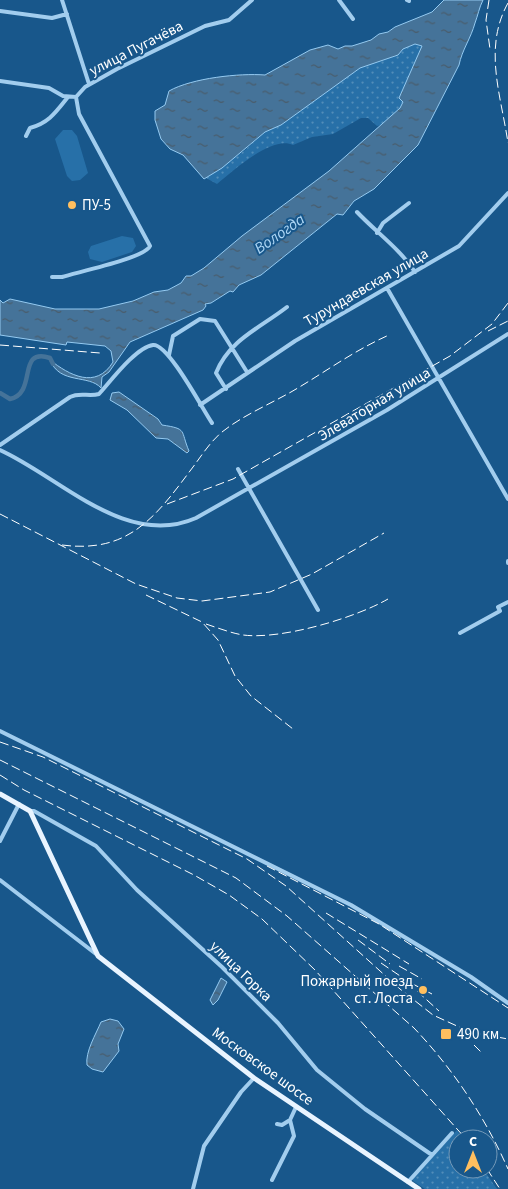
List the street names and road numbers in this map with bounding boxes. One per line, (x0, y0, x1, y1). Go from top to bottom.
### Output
street label: улица Пугачёва (86, 16, 187, 81)
street label: Турундаевская улица (300, 243, 432, 332)
street label: Элеваторная улица (314, 362, 435, 446)
street label: улица Горка (205, 936, 277, 1007)
street label: Московское шоссе (208, 1022, 318, 1111)

